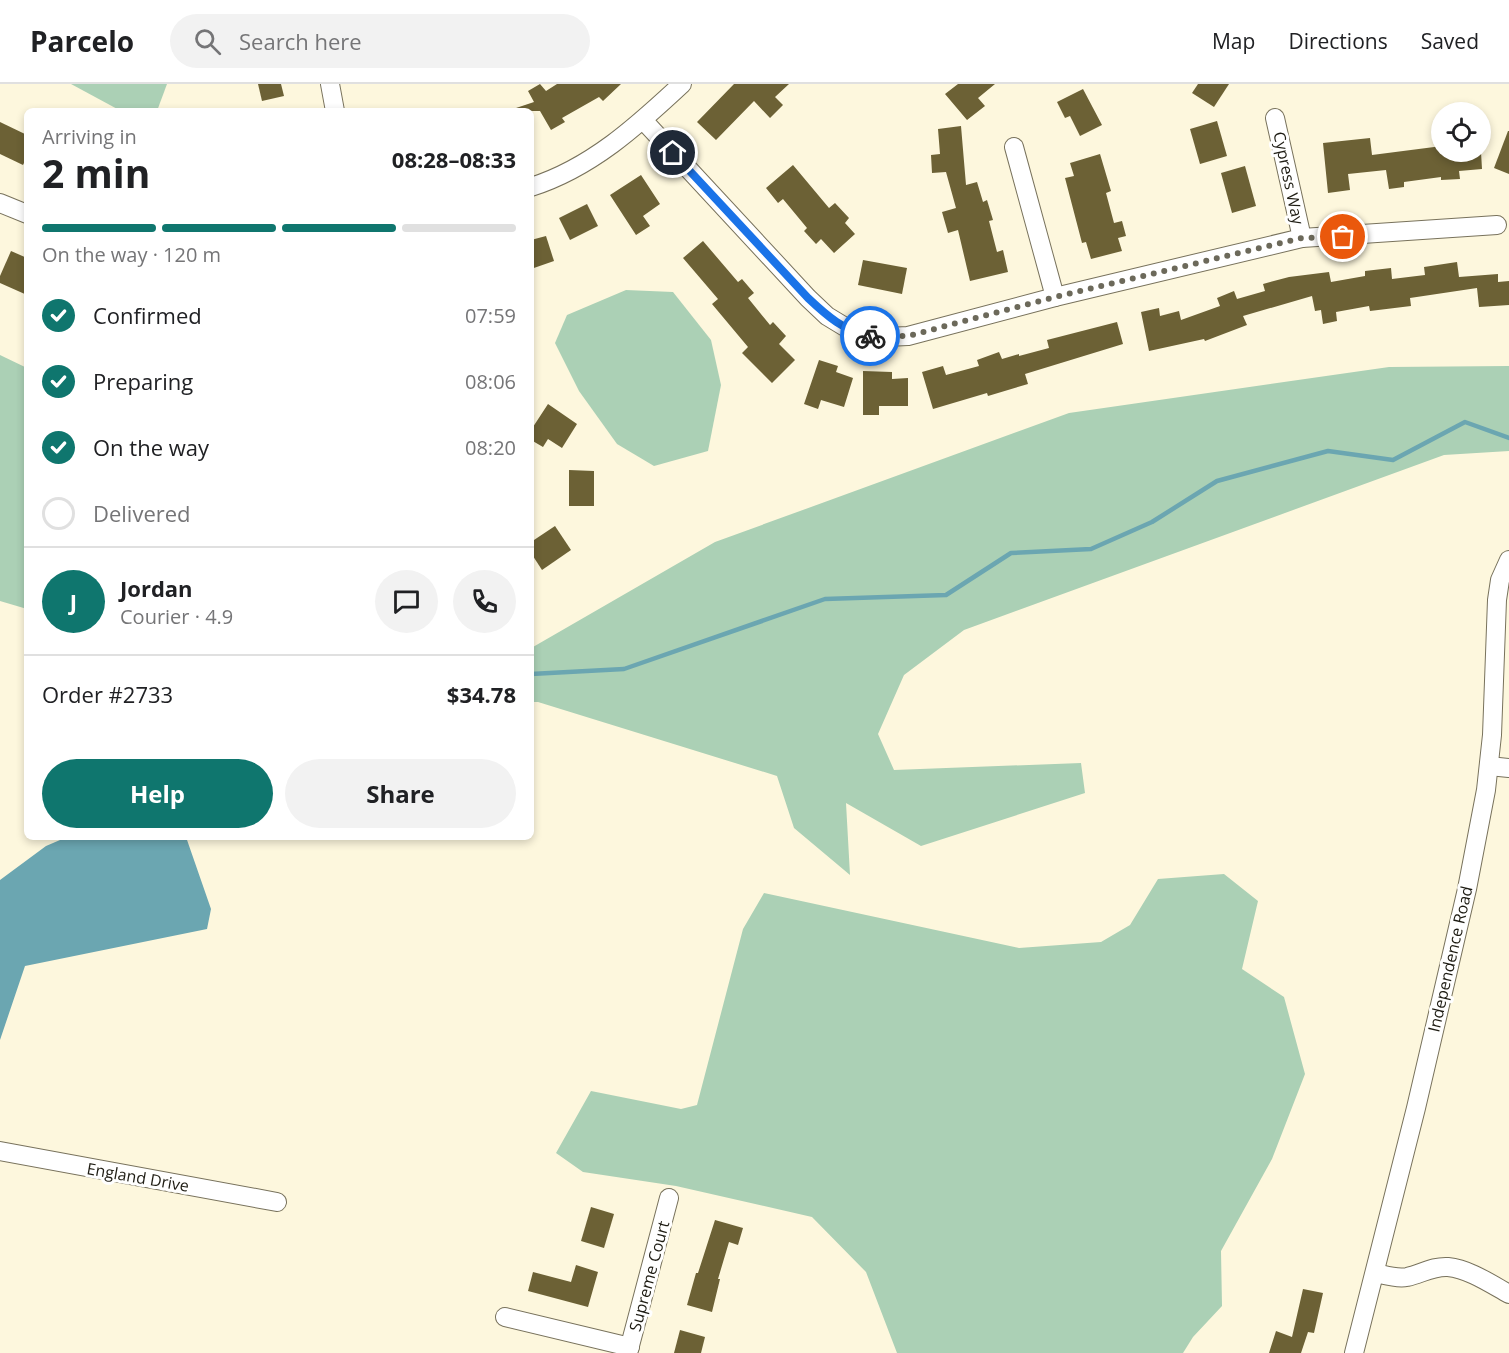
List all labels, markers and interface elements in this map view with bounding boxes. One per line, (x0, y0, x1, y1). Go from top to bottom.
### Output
search box (170, 14, 590, 68)
text: Parcelo (30, 22, 134, 60)
icon: search (191, 25, 224, 58)
text: Search here (239, 26, 362, 56)
text: Map (1212, 27, 1255, 55)
text: Directions (1288, 27, 1388, 55)
text: Saved (1421, 27, 1479, 55)
map controls (1431, 102, 1491, 162)
button: locate (1431, 102, 1491, 162)
text: Arriving in (42, 123, 137, 150)
pin (647, 127, 698, 178)
street label: Cypress Way (1268, 129, 1310, 227)
icon: home (656, 136, 689, 169)
text: 08:28–08:33 (392, 144, 516, 174)
text: 2 min (42, 146, 150, 199)
pin (1317, 211, 1368, 262)
icon: bag (1326, 220, 1359, 253)
text: On the way · 120 m (42, 241, 221, 268)
icon: check (42, 299, 75, 332)
text: Confirmed (93, 300, 202, 330)
text: 07:59 (465, 302, 516, 329)
courier (840, 306, 900, 366)
icon: bike (854, 320, 887, 353)
icon: check (42, 365, 75, 398)
text: Preparing (93, 366, 193, 396)
text: 08:06 (465, 368, 516, 395)
icon: check (42, 431, 75, 464)
text: On the way (93, 432, 209, 462)
text: 08:20 (465, 434, 516, 461)
text: Delivered (93, 498, 191, 528)
button: chat (375, 570, 438, 633)
button: phone (453, 570, 516, 633)
text: Jordan (120, 573, 193, 603)
text: J (70, 586, 77, 616)
text: Courier · 4.9 (120, 603, 233, 630)
text: Order #2733 (42, 679, 173, 709)
text: $34.78 (447, 679, 516, 709)
button: Help (42, 759, 273, 828)
button: Share (285, 759, 516, 828)
street label: Independence Road (1422, 884, 1478, 1034)
street label: England Drive (85, 1157, 191, 1197)
street label: Supreme Court (624, 1218, 674, 1334)

